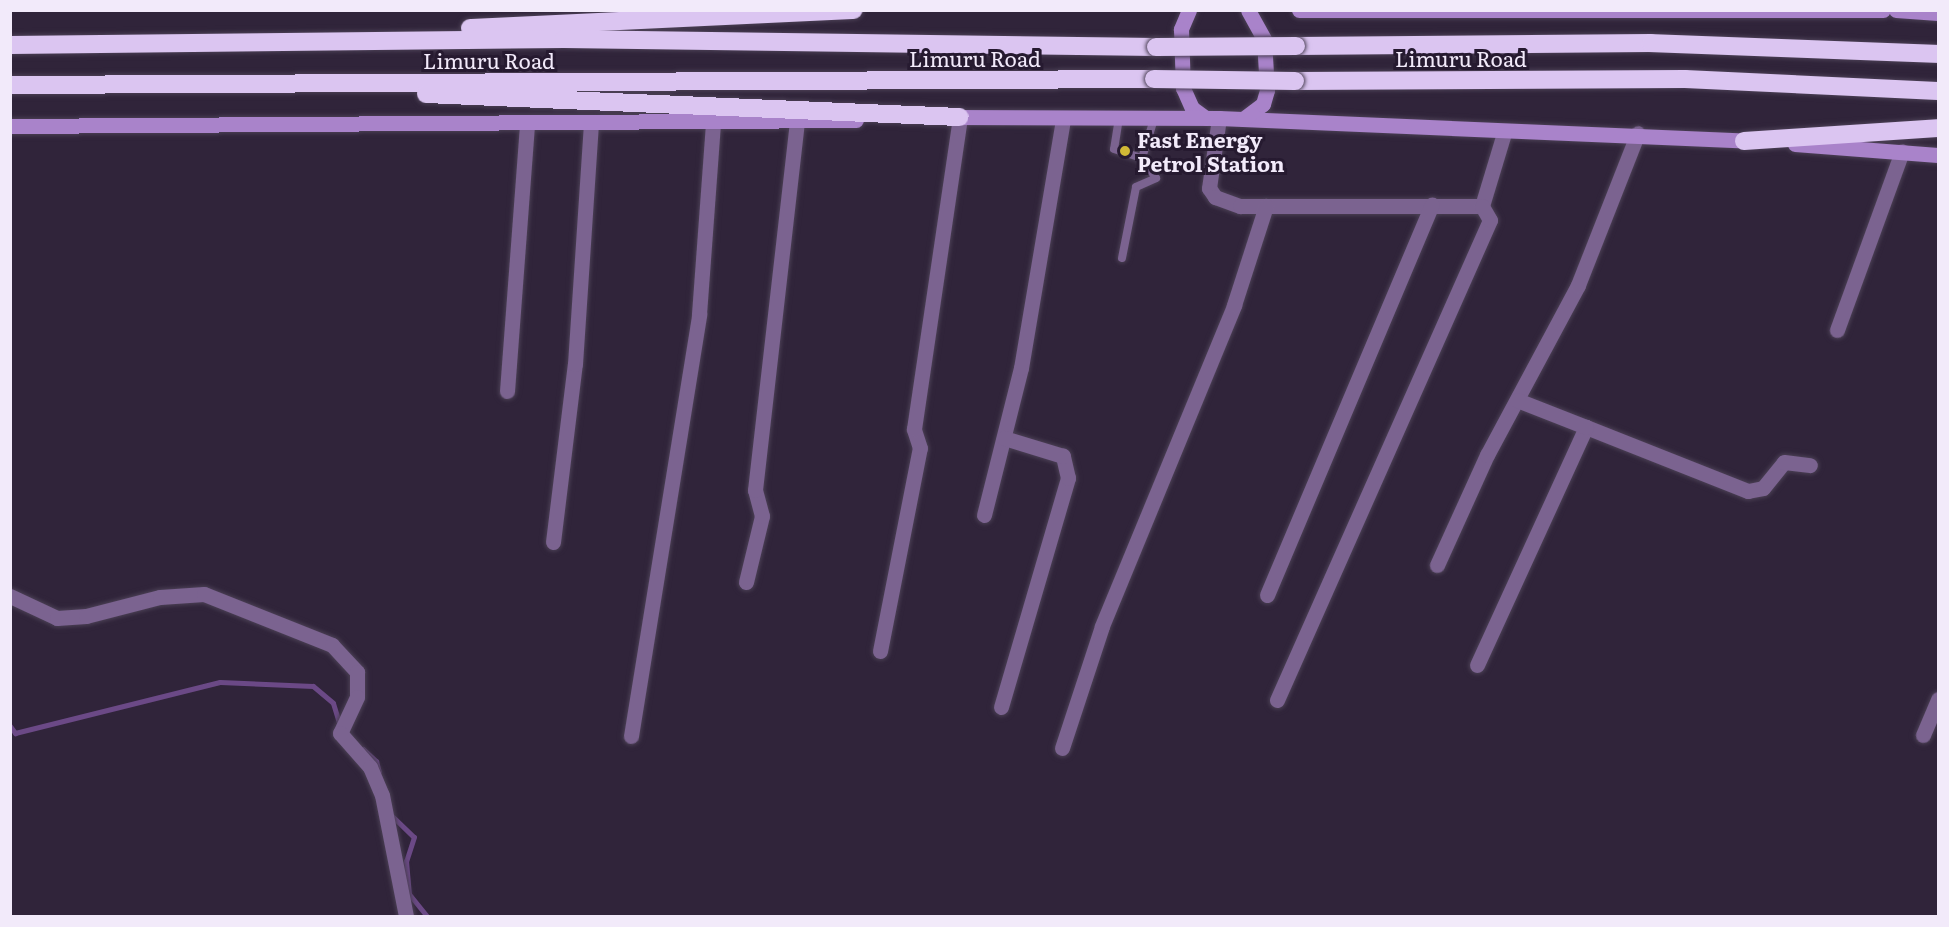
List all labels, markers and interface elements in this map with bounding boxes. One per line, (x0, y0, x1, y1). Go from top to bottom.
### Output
street label: Limuru Road (909, 45, 1041, 71)
street label: Limuru Road (1395, 45, 1527, 71)
street label: Limuru Road (423, 47, 555, 73)
place label: Fast Energy Petrol Station (1137, 126, 1285, 176)
marker: Fast Energy Petrol Station (1118, 144, 1132, 158)

